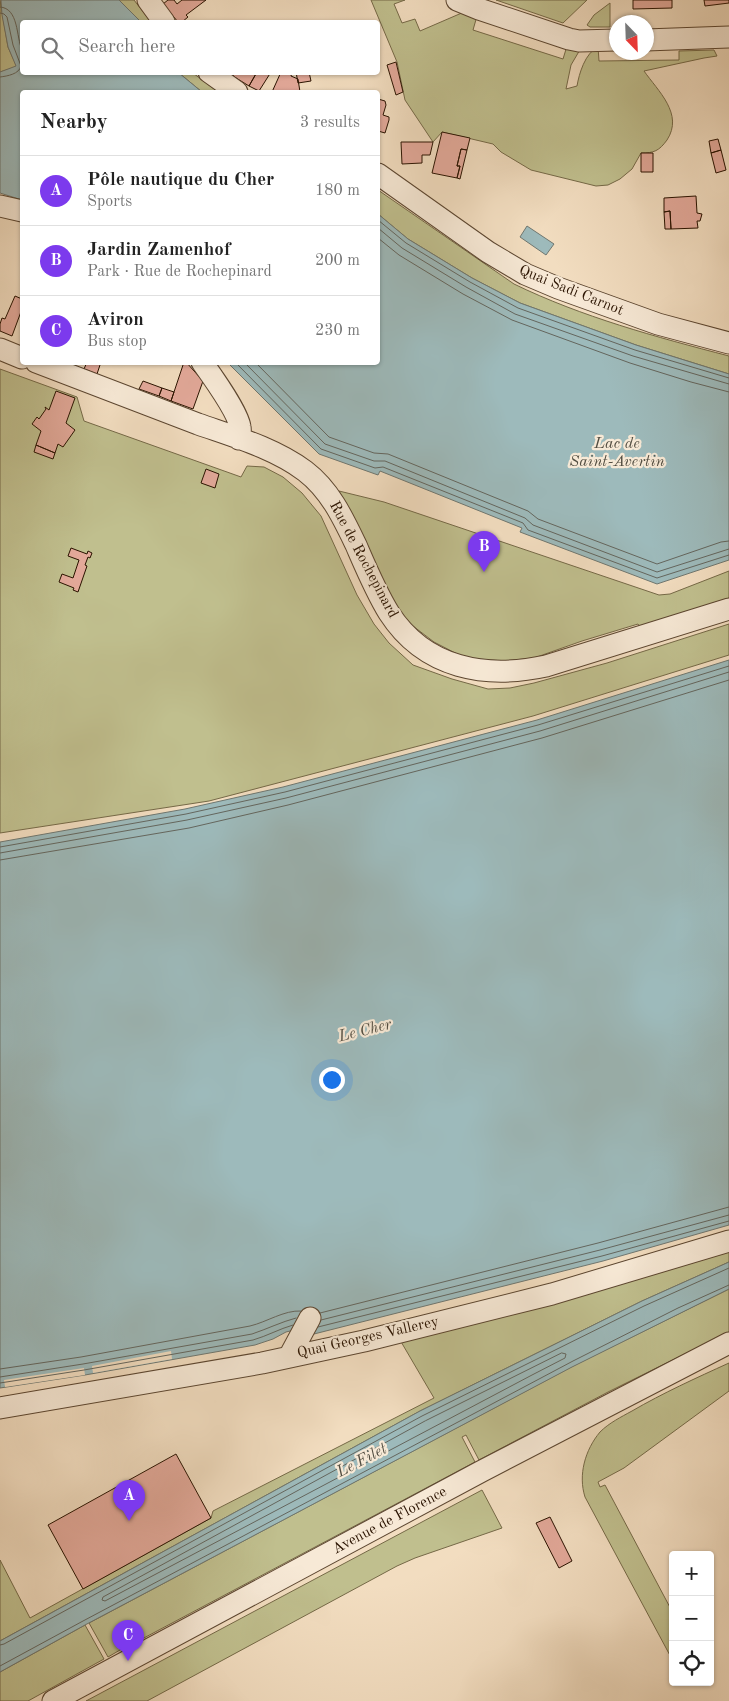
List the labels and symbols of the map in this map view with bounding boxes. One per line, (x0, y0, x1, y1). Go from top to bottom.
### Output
north arrow (609, 15, 654, 60)
street label: Quai Sadi Carnot (517, 263, 625, 319)
water label: Lac de Saint-Avertin (569, 436, 665, 470)
street label: Rue de Rochepinard (326, 499, 400, 621)
pin: B (468, 531, 500, 572)
water label: Le Cher (336, 1016, 394, 1046)
your location (319, 1067, 345, 1093)
street label: Quai Georges Vallerey (296, 1314, 440, 1362)
water label: Le Filet (333, 1441, 391, 1481)
pin: A (113, 1480, 145, 1521)
street label: Avenue de Florence (330, 1485, 450, 1557)
pin: C (112, 1620, 144, 1661)

